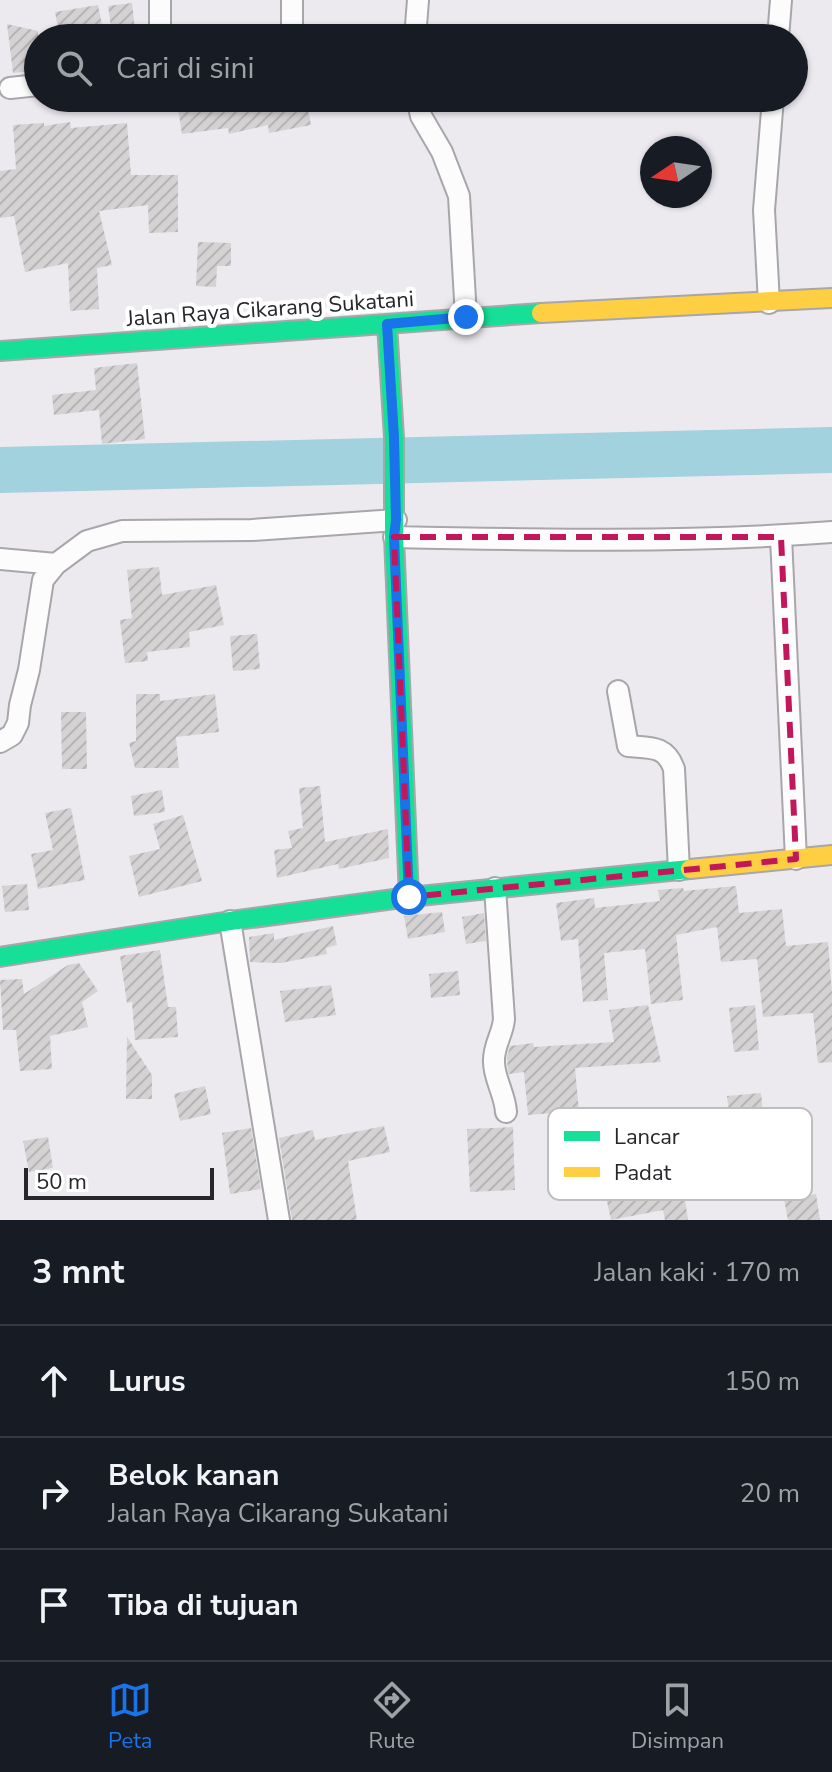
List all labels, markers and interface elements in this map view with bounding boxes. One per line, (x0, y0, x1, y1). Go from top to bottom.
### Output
search box (24, 24, 808, 112)
icon: search (52, 46, 96, 90)
text: Cari di sini (116, 48, 255, 89)
north arrow (640, 136, 712, 208)
street label: Jalan Raya Cikarang Sukatani (124, 284, 415, 334)
route end (448, 299, 484, 335)
route start (391, 879, 427, 915)
legend (548, 1108, 812, 1200)
text: Lancar (614, 1122, 680, 1152)
text: Padat (614, 1158, 672, 1188)
scale bar (24, 1164, 214, 1200)
text: 50 m (36, 1167, 87, 1197)
text: 3 mnt (32, 1249, 124, 1295)
text: Jalan kaki · 170 m (594, 1255, 800, 1290)
icon: ahead (32, 1359, 76, 1403)
text: Lurus (108, 1361, 186, 1402)
text: 150 m (724, 1364, 800, 1399)
text: Belok kanan (108, 1455, 280, 1496)
icon: right (32, 1471, 76, 1515)
text: 20 m (740, 1476, 800, 1511)
text: Jalan Raya Cikarang Sukatani (108, 1496, 448, 1531)
icon: arrive (32, 1583, 76, 1627)
text: Tiba di tujuan (108, 1585, 299, 1626)
tab: Peta (108, 1678, 153, 1756)
tab: Rute (369, 1678, 415, 1756)
tab: Disimpan (631, 1678, 724, 1756)

